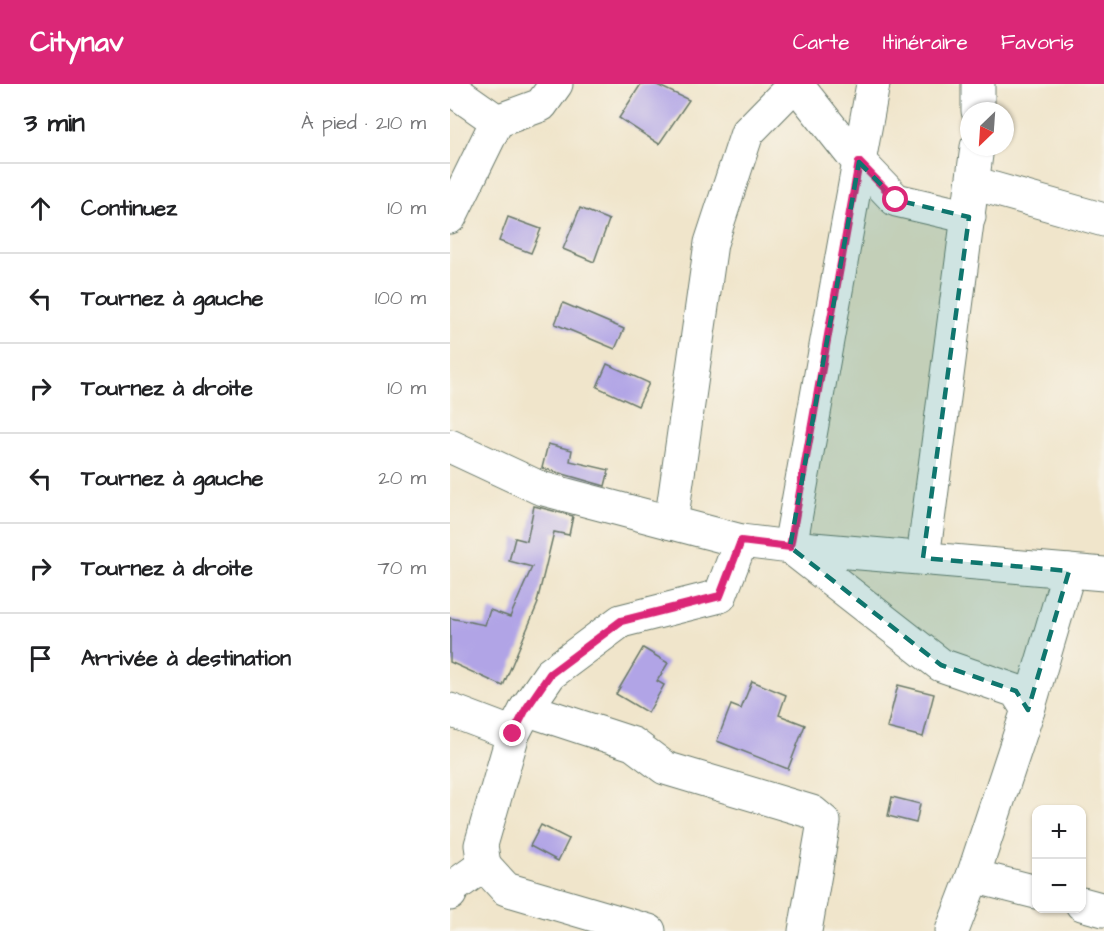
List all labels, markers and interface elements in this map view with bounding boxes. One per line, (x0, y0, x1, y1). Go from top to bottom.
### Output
text: Citynav (30, 23, 124, 62)
text: Carte (793, 28, 850, 57)
text: Itinéraire (883, 28, 968, 57)
text: Favoris (1001, 28, 1074, 57)
north arrow (960, 102, 1014, 156)
text: 3 min (24, 105, 85, 141)
text: À pied · 210 m (301, 109, 426, 137)
route start (882, 186, 908, 212)
icon: ahead (24, 192, 57, 225)
text: Continuez (81, 193, 177, 224)
text: 10 m (387, 194, 426, 222)
icon: left (24, 282, 57, 315)
text: Tournez à gauche (81, 283, 263, 314)
text: 100 m (375, 284, 426, 312)
icon: right (24, 372, 57, 405)
text: Tournez à droite (81, 373, 253, 404)
text: 10 m (387, 374, 426, 402)
icon: left (24, 462, 57, 495)
text: Tournez à gauche (81, 463, 263, 494)
text: 20 m (378, 464, 426, 492)
icon: right (24, 552, 57, 585)
text: Tournez à droite (81, 553, 253, 584)
text: 70 m (378, 554, 426, 582)
icon: arrive (24, 642, 57, 675)
text: Arrivée à destination (81, 643, 291, 674)
route end (499, 720, 525, 746)
map controls (1032, 805, 1086, 913)
button: + (1032, 805, 1086, 859)
button: − (1032, 859, 1086, 913)

